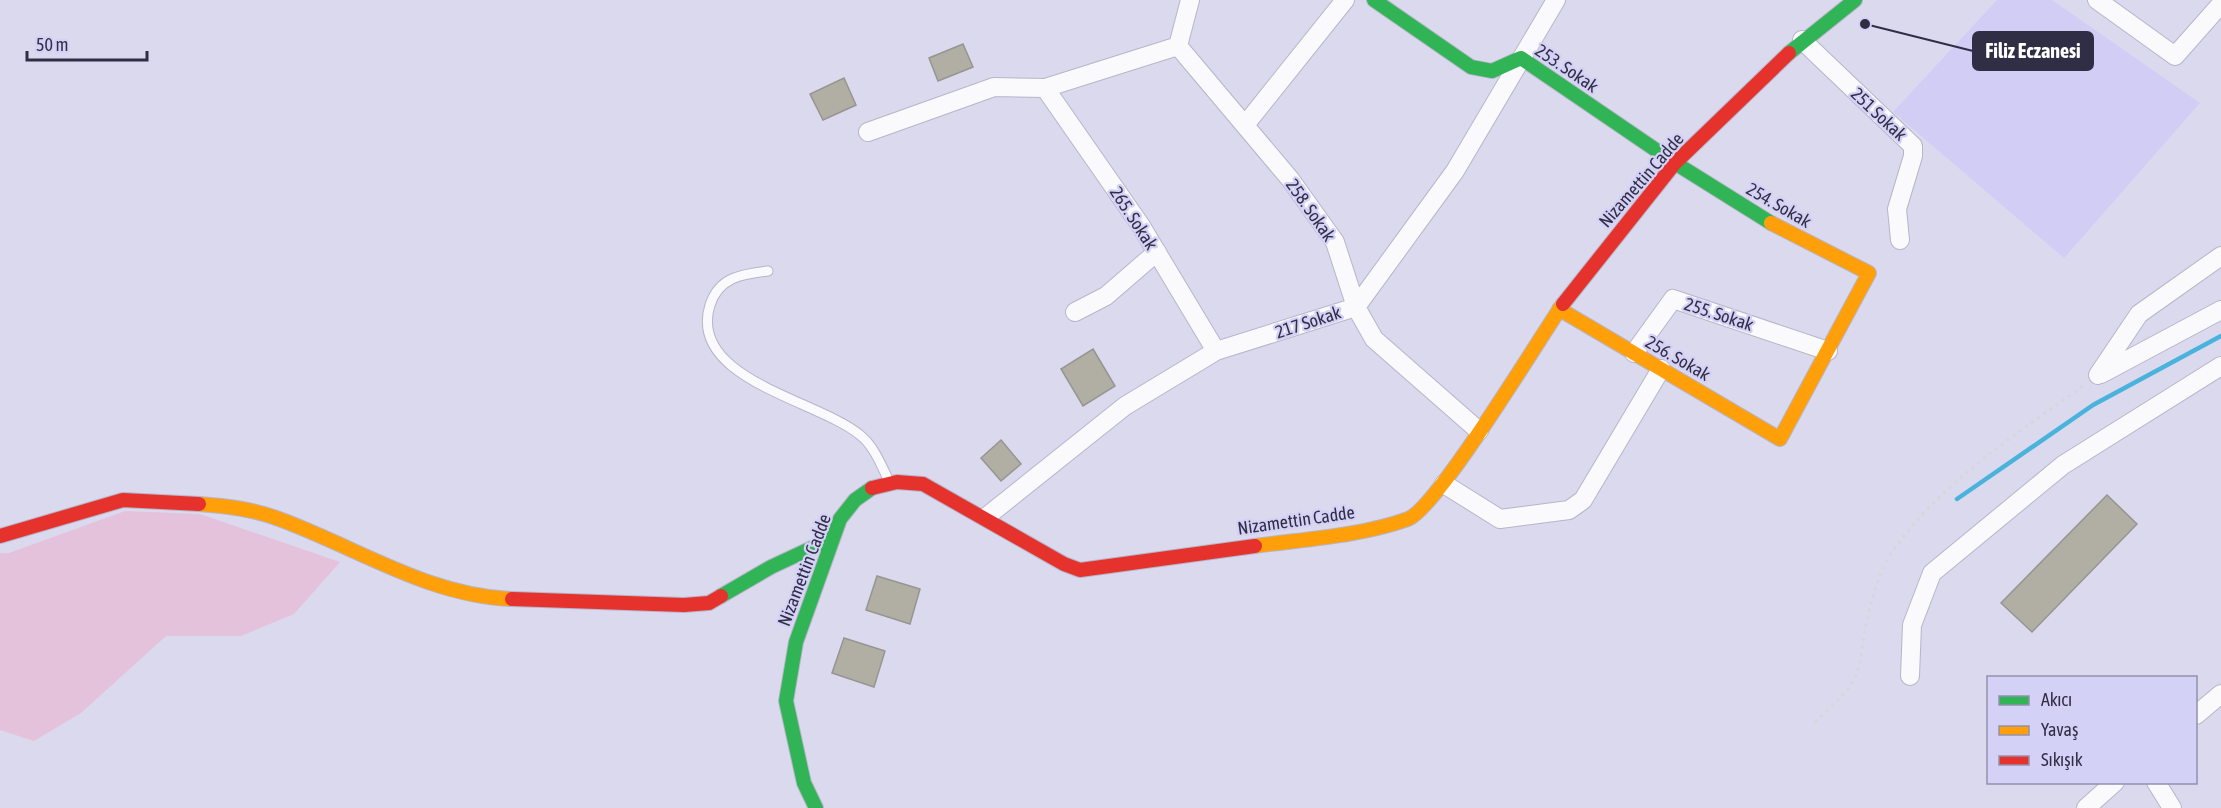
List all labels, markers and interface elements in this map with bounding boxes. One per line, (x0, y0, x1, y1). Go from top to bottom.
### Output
scale bar (27, 24, 147, 62)
callout: Filiz Eczanesi (1973, 32, 2093, 70)
text: 50 m (36, 34, 68, 55)
street label: 253. Sokak (1532, 39, 1602, 97)
text: Filiz Eczanesi (1985, 39, 2081, 62)
street label: 251 Sokak (1847, 83, 1911, 145)
street label: Nizamettin Cadde (1594, 129, 1688, 231)
street label: 258. Sokak (1282, 175, 1340, 245)
street label: 254. Sokak (1743, 178, 1815, 232)
street label: 265. Sokak (1106, 182, 1162, 254)
street label: 255. Sokak (1682, 293, 1756, 335)
street label: 217 Sokak (1272, 301, 1344, 343)
street label: 256. Sokak (1642, 331, 1714, 385)
street label: Nizamettin Cadde (1236, 501, 1356, 539)
street label: Nizamettin Cadde (773, 511, 835, 629)
legend (1987, 676, 2197, 784)
text: Akıcı (2041, 689, 2072, 710)
text: Yavaş (2041, 719, 2078, 740)
text: Sıkışık (2041, 749, 2083, 770)

